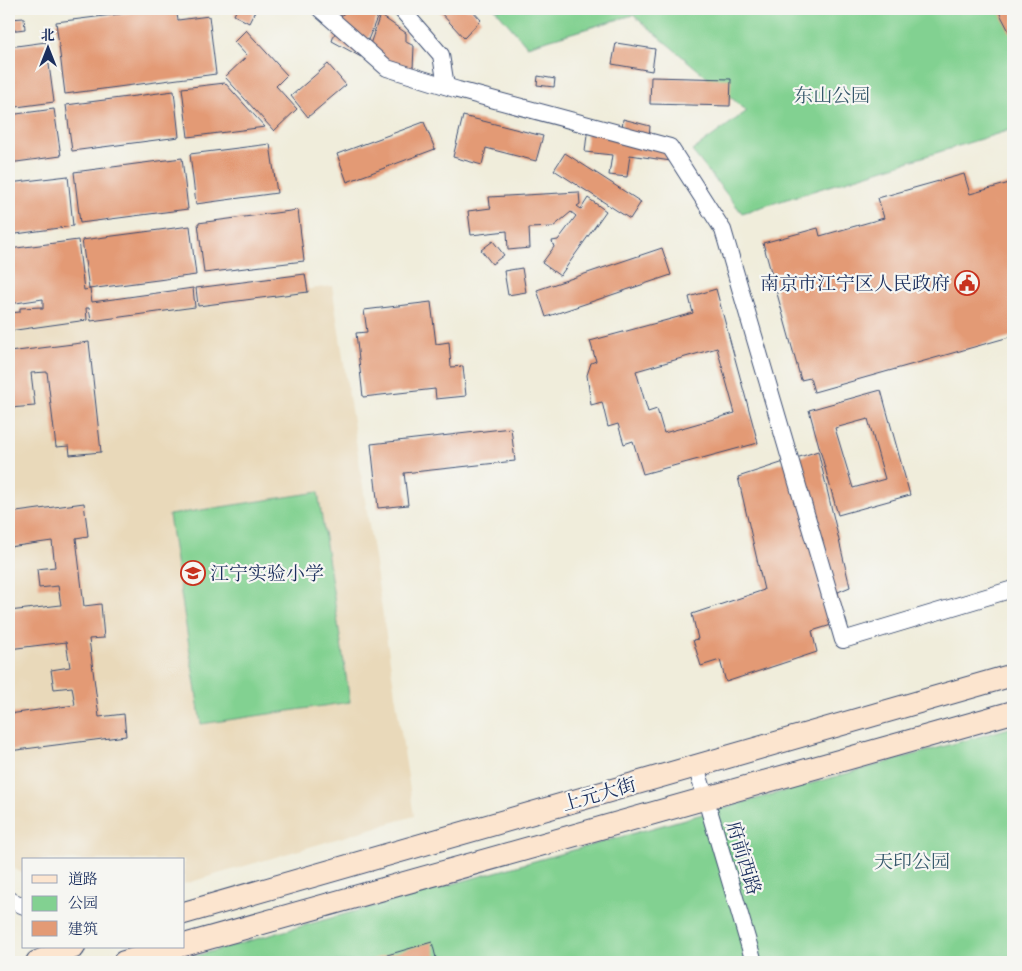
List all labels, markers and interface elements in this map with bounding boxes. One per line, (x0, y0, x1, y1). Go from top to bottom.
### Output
north arrow (22, 22, 72, 72)
text: 北 (41, 26, 55, 44)
park label: 东山公园 (794, 83, 870, 108)
public building icon: 南京市江宁区人民政府 (954, 270, 980, 296)
place label: 南京市江宁区人民政府 (760, 271, 950, 296)
school or university icon: 江宁实验小学 (180, 560, 206, 586)
place label: 江宁实验小学 (210, 561, 324, 586)
street label: 上元大街 (559, 772, 639, 816)
street label: 府前西路 (721, 818, 767, 898)
park label: 天印公园 (874, 849, 950, 874)
legend (22, 858, 185, 948)
text: 道路 (68, 869, 98, 888)
text: 公园 (68, 893, 98, 912)
text: 建筑 (68, 919, 98, 938)

